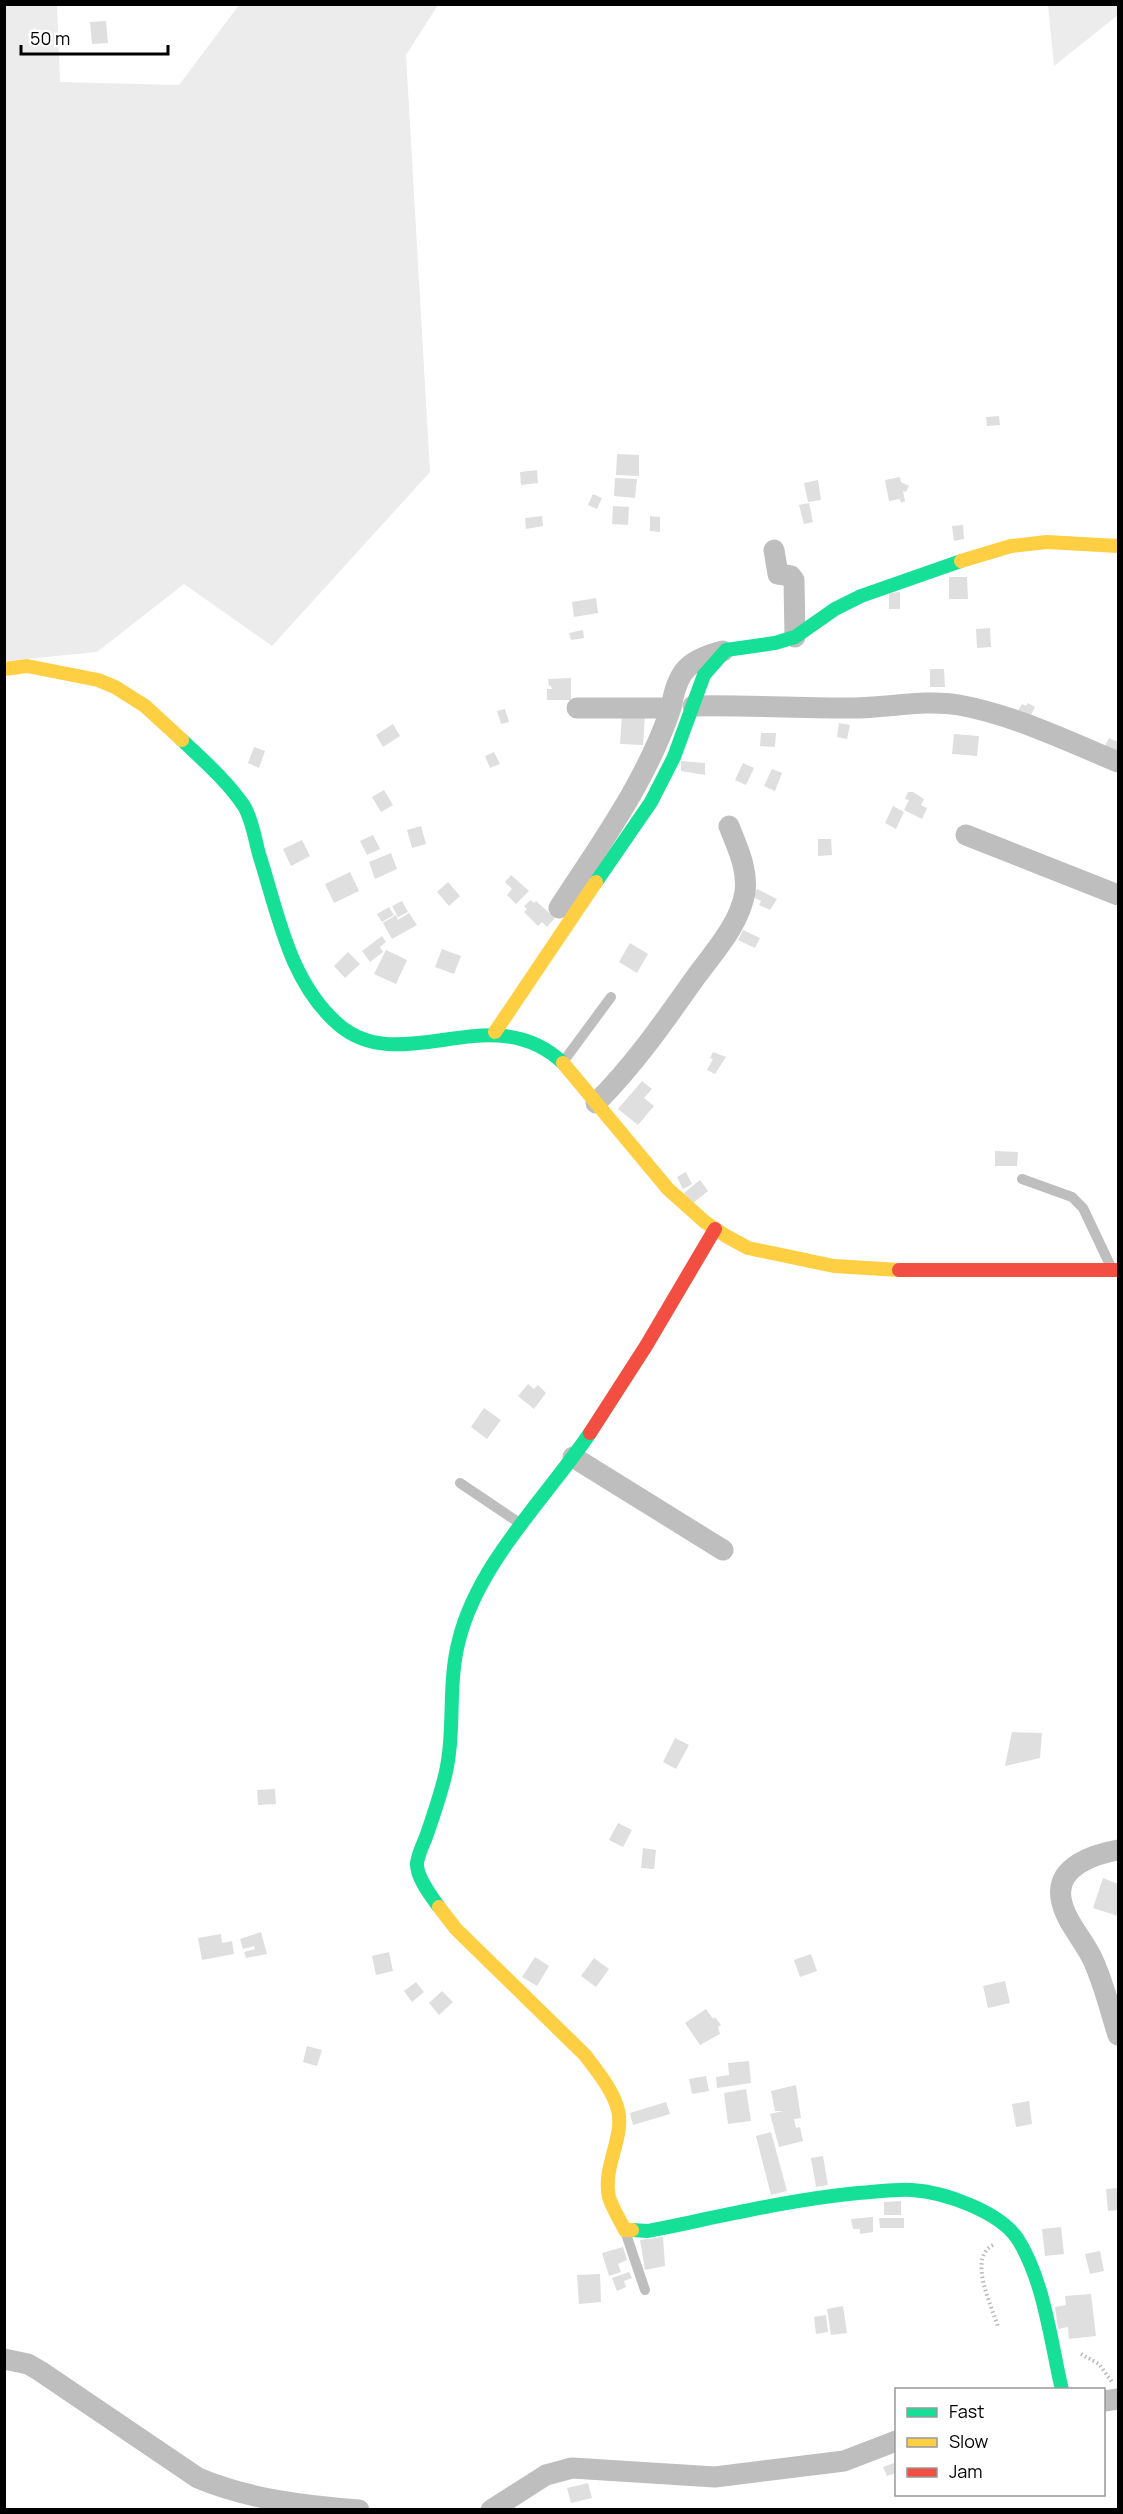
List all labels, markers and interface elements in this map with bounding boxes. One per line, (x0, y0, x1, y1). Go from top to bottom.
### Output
scale bar (21, 18, 168, 56)
text: 50 m (30, 26, 70, 50)
legend (895, 2388, 1105, 2496)
text: Fast (949, 2399, 984, 2423)
text: Slow (949, 2429, 989, 2453)
text: Jam (949, 2459, 983, 2483)

